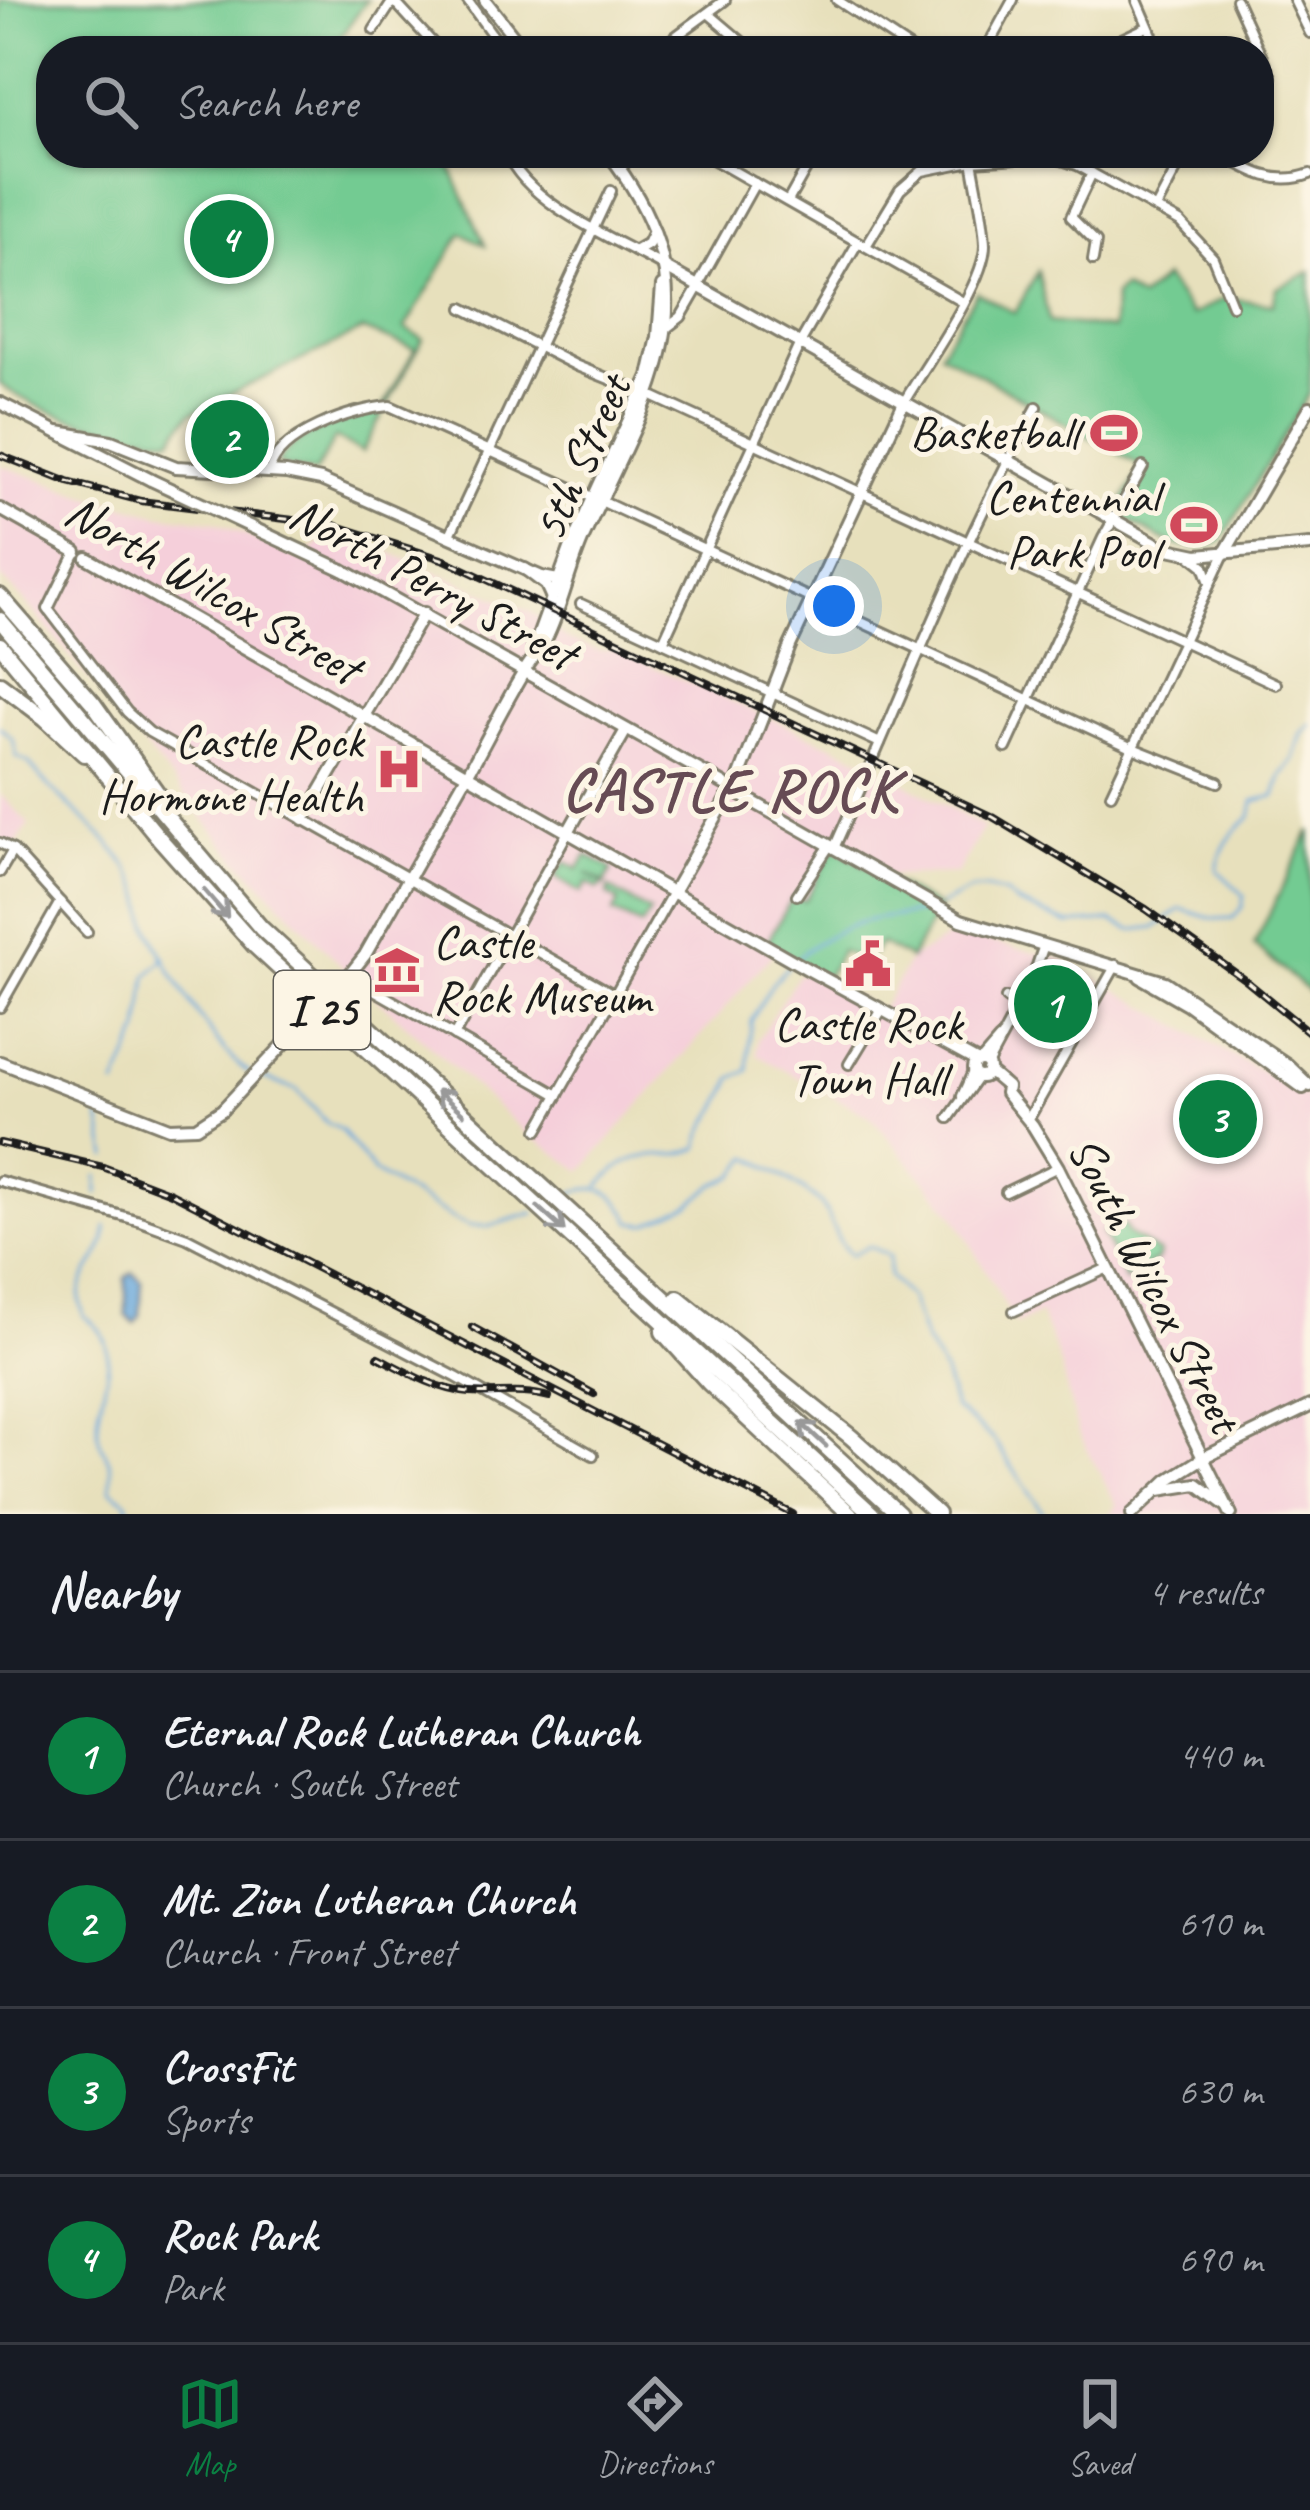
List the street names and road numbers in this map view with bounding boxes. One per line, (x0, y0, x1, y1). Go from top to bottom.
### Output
street label: 5th Street (518, 362, 646, 550)
street label: North Wilcox Street (55, 480, 376, 701)
street label: North Perry Street (280, 483, 591, 686)
road number: I 25 (274, 971, 370, 1049)
street label: South Wilcox Street (1055, 1126, 1257, 1446)

